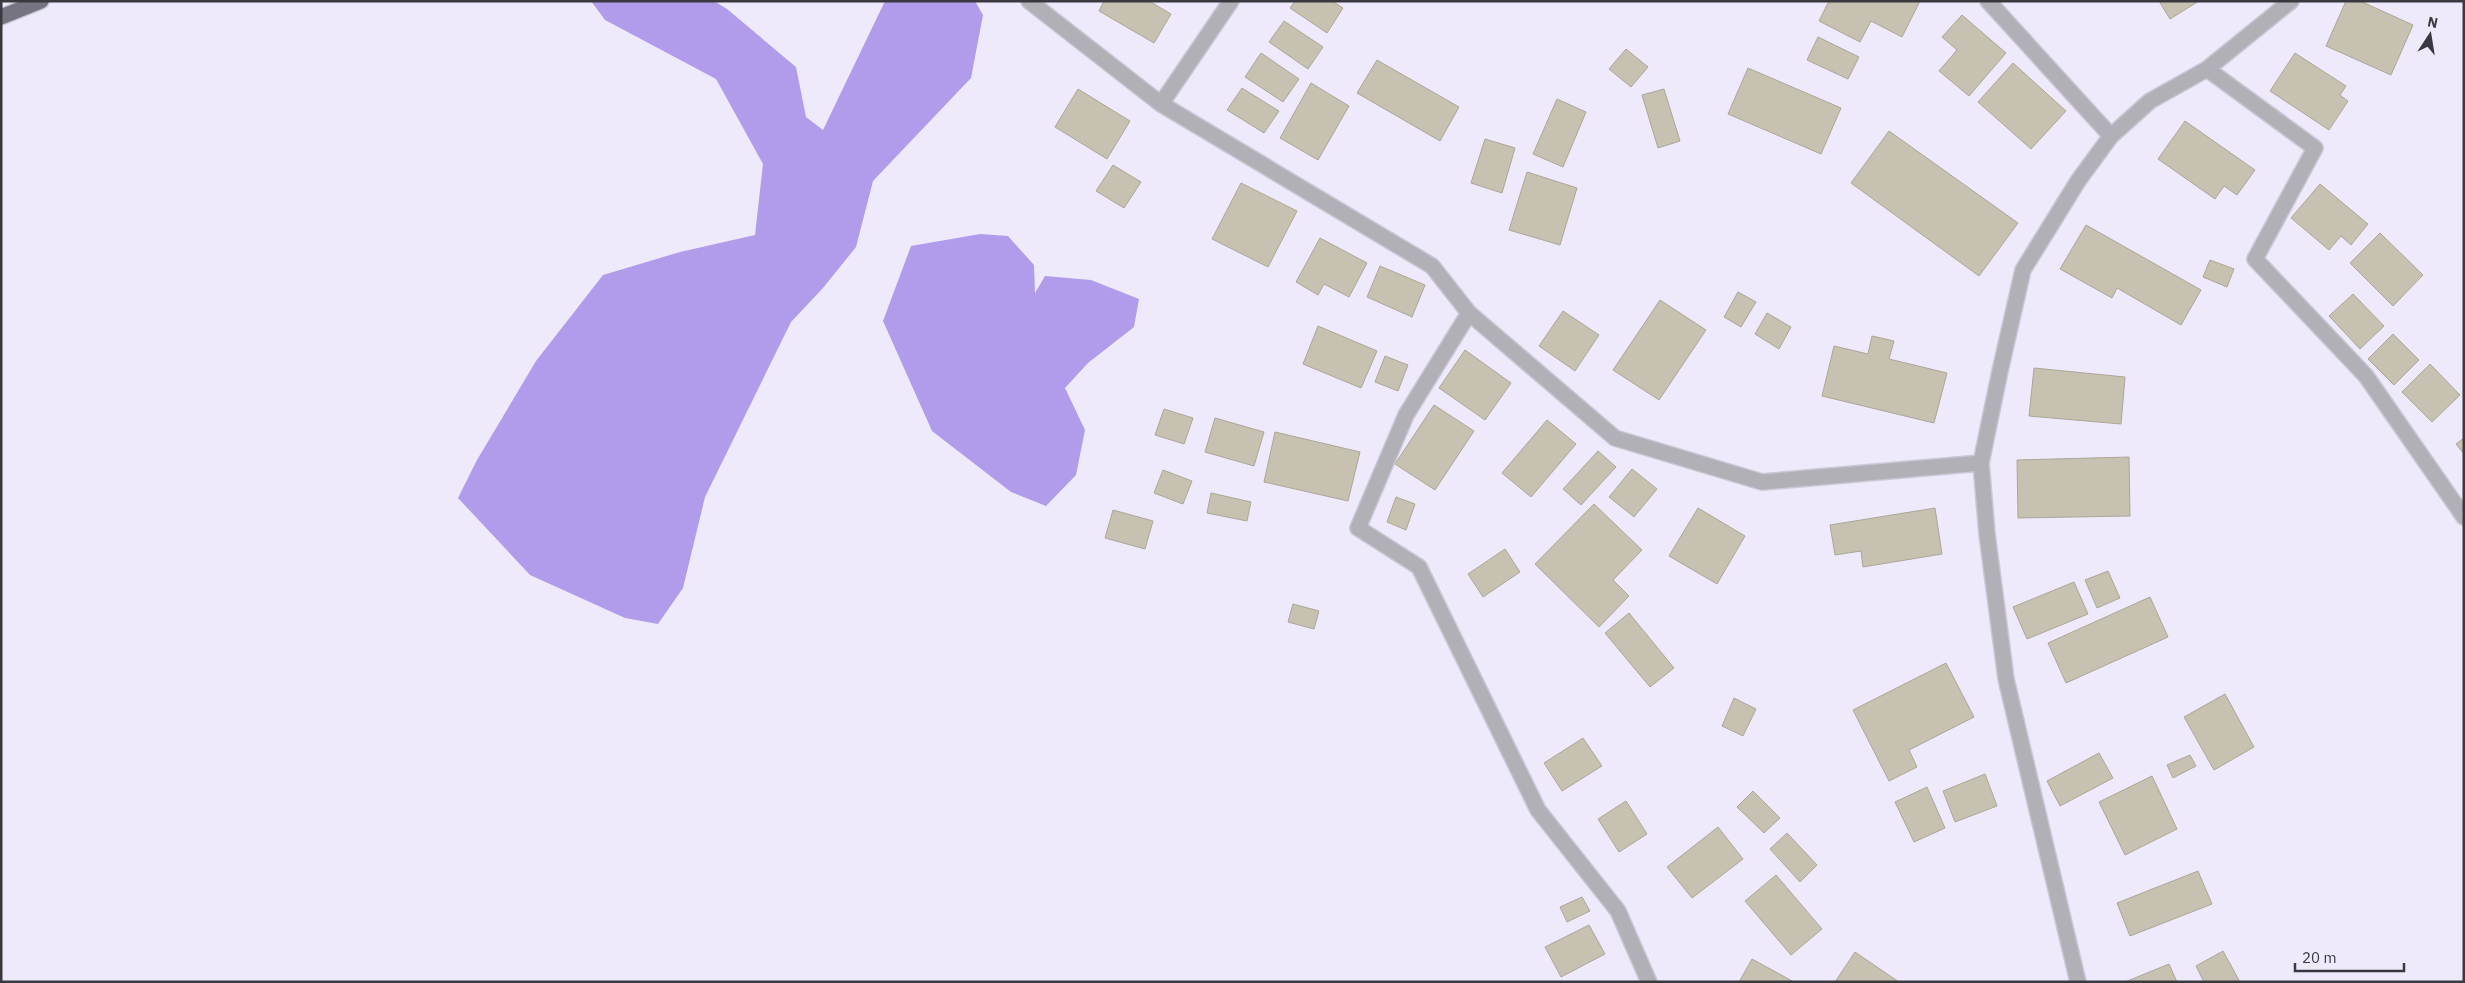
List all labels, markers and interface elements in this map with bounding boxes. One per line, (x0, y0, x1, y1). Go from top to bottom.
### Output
north arrow (2405, 10, 2455, 60)
text: N (2426, 12, 2440, 32)
scale bar (2295, 940, 2404, 972)
text: 20 m (2302, 948, 2337, 967)

